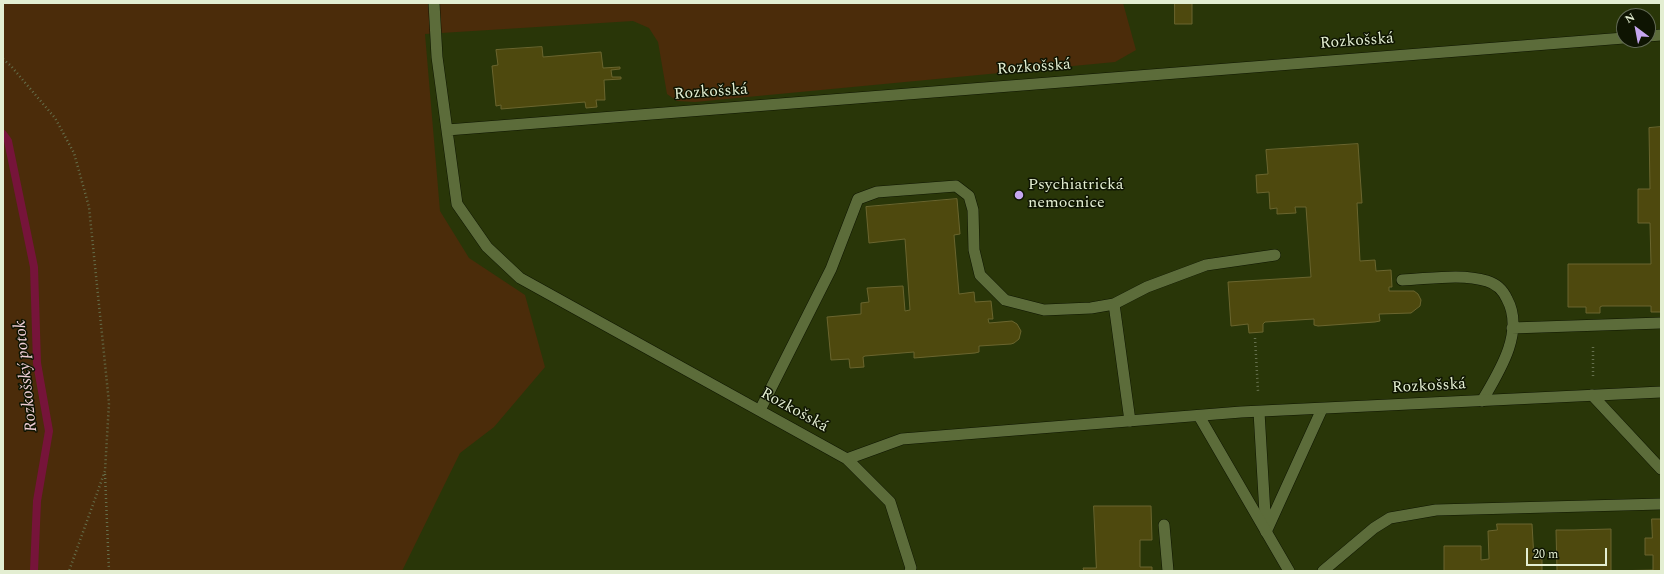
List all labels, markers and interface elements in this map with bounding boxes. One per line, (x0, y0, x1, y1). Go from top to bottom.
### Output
north arrow (1616, 8, 1656, 48)
text: N (1622, 9, 1638, 28)
street label: Rozkošská (1319, 30, 1395, 54)
street label: Rozkošská (996, 56, 1072, 80)
street label: Rozkošská (673, 81, 749, 105)
place label: Psychiatrická nemocnice (1028, 176, 1124, 214)
marker: Psychiatrická nemocnice (1013, 189, 1025, 201)
water label: Rozkošský potok (11, 319, 43, 433)
street label: Rozkošská (1392, 375, 1466, 399)
street label: Rozkošská (757, 385, 831, 437)
scale bar (1528, 540, 1609, 566)
text: 20 m (1533, 545, 1558, 564)

